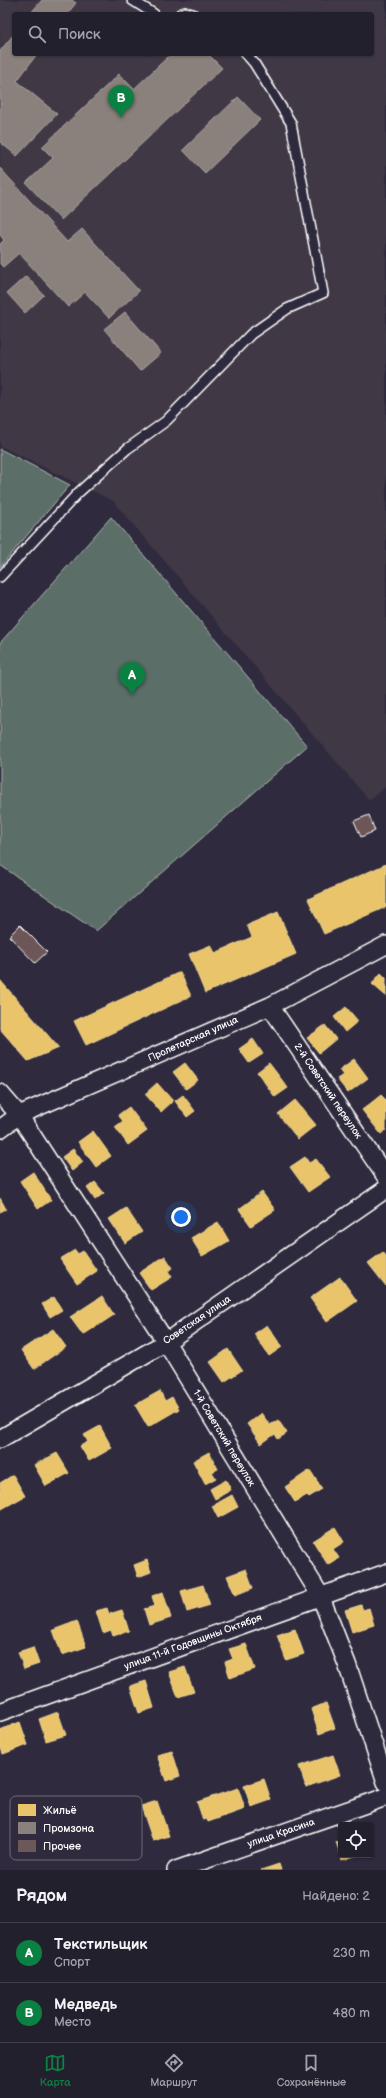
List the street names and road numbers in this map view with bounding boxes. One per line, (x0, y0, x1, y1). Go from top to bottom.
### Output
street label: Пролетарская улица (146, 1014, 240, 1064)
street label: 2-й Советский переулок (291, 1041, 365, 1142)
street label: Советская улица (161, 1293, 233, 1347)
street label: 1-й Советский переулок (190, 1387, 258, 1489)
street label: улица 11-й Годовщины Октября (122, 1611, 264, 1673)
street label: улица Красина (246, 1816, 316, 1850)

